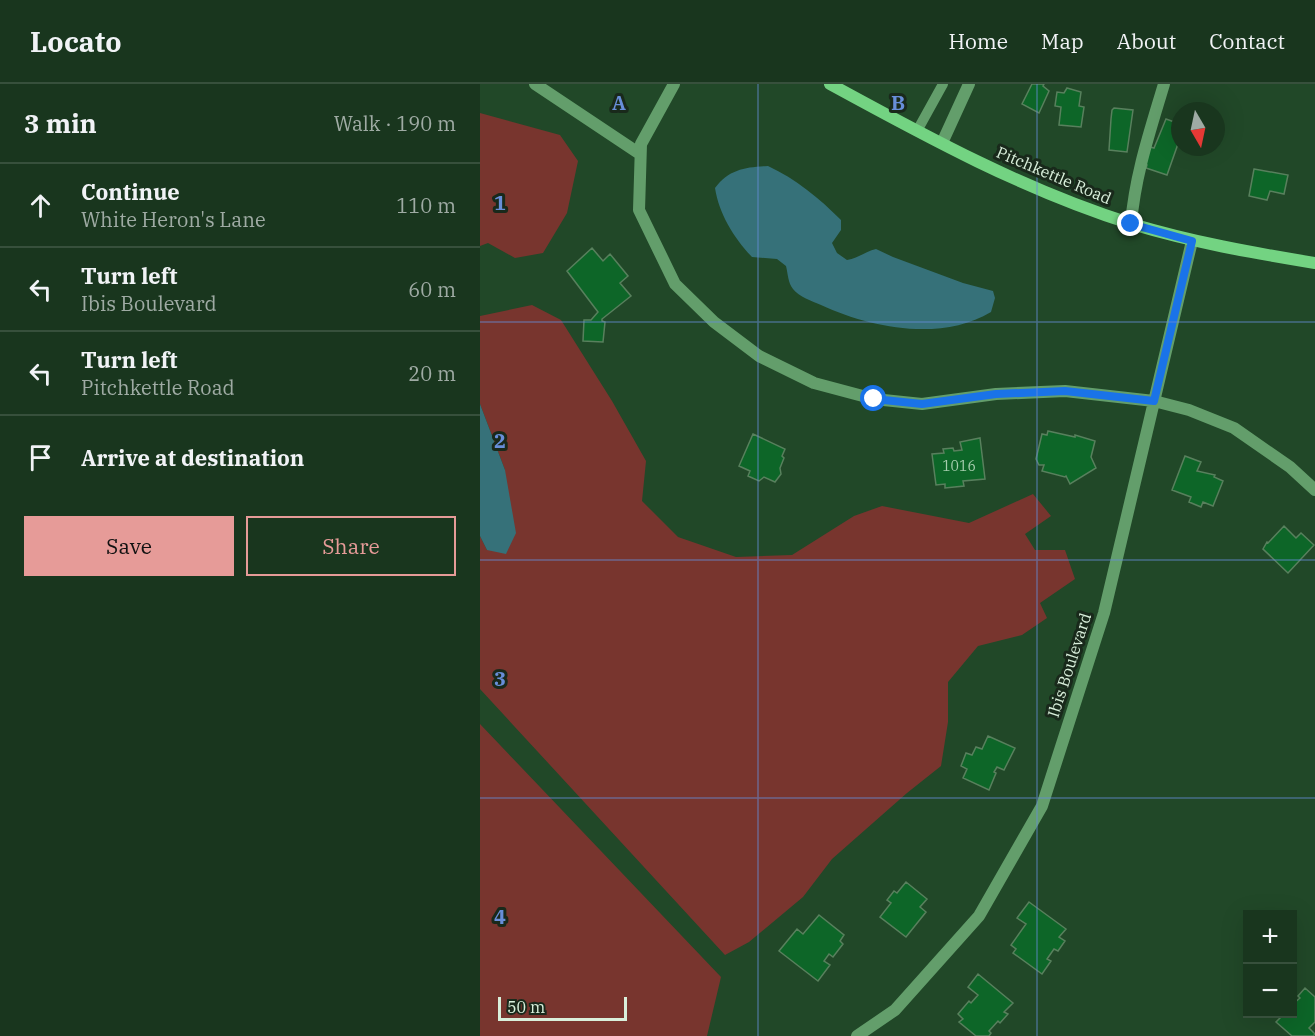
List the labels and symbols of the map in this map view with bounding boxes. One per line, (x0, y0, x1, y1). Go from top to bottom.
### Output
text: A (612, 89, 626, 116)
text: B (891, 89, 905, 116)
north arrow (1171, 102, 1225, 156)
street label: Pitchkettle Road (993, 142, 1115, 208)
text: 1 (494, 189, 506, 216)
route end (1117, 210, 1143, 236)
route start (860, 385, 886, 411)
text: 2 (494, 427, 506, 454)
house number: 1016 (942, 457, 976, 475)
street label: Ibis Boulevard (1043, 610, 1095, 720)
text: 3 (494, 665, 506, 692)
text: 4 (494, 903, 506, 930)
scale bar (498, 994, 627, 1022)

